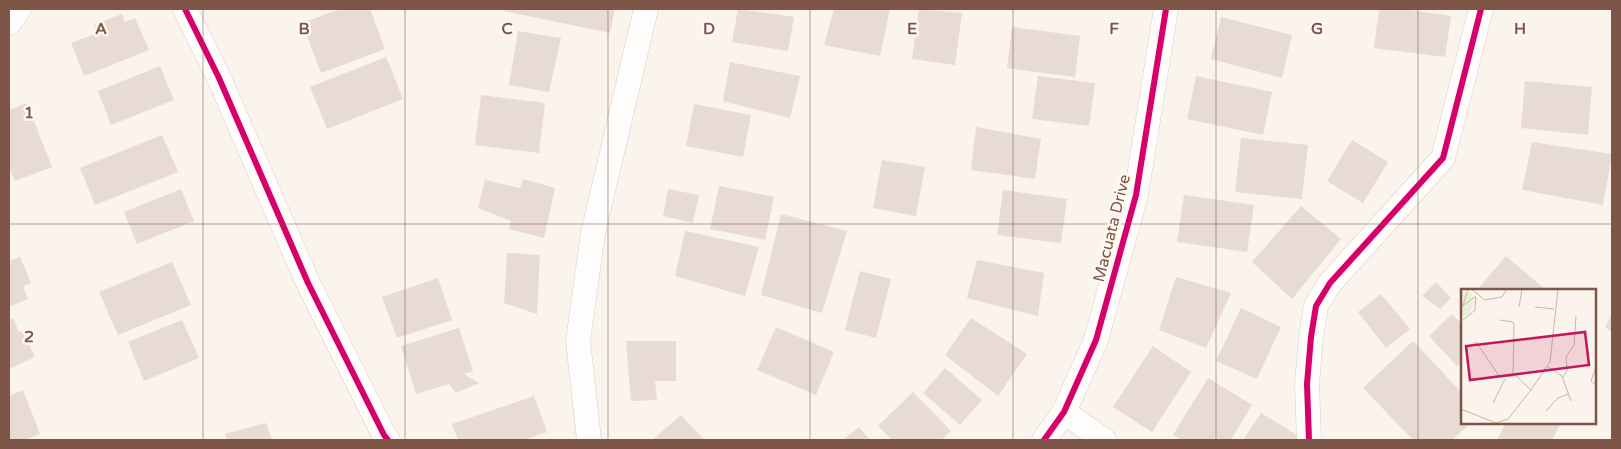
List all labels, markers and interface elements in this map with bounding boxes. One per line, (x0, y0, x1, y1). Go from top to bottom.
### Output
text: A (95, 19, 107, 39)
text: B (298, 19, 310, 39)
text: C (501, 19, 513, 39)
text: D (703, 19, 715, 39)
text: E (907, 19, 917, 39)
text: F (1109, 19, 1119, 39)
text: G (1311, 19, 1323, 39)
text: H (1514, 19, 1526, 39)
text: 1 (24, 103, 34, 123)
street label: Macuata Drive (1089, 172, 1135, 284)
inset map (1461, 289, 1596, 424)
text: 2 (24, 327, 34, 347)

